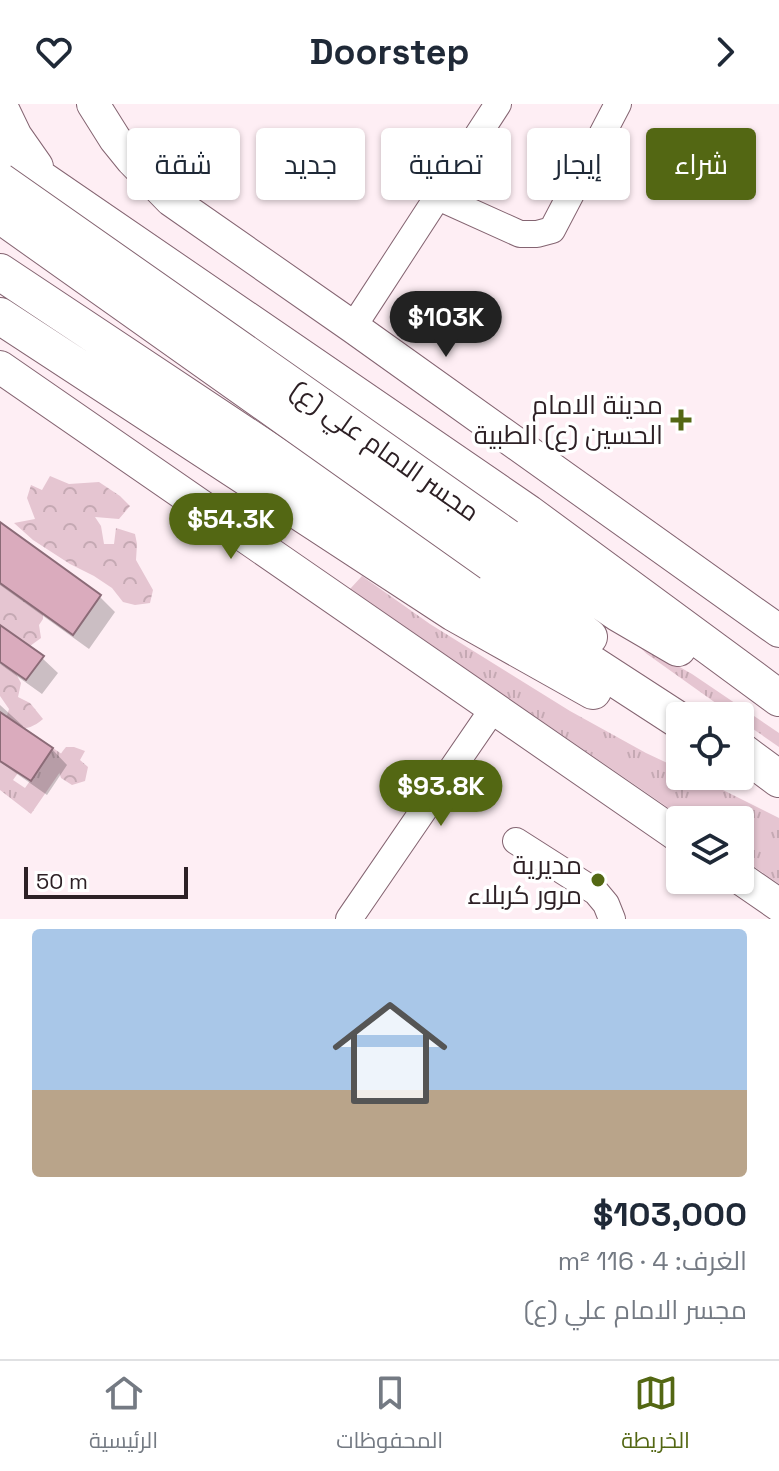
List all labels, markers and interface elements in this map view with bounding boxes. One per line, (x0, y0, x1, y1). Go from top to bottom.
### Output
text: Doorstep (310, 29, 469, 75)
icon: heart (32, 30, 76, 74)
icon: forward (703, 30, 747, 74)
chip: شقة (127, 128, 240, 200)
chip: جديد (256, 128, 365, 200)
chip: تصفية (381, 128, 511, 200)
chip: إيجار (527, 128, 630, 200)
chip: شراء (646, 128, 756, 200)
pin: $103K (390, 291, 502, 359)
text: $103K (408, 300, 484, 334)
street label: مجسر الامام علي (ع) (282, 373, 486, 532)
place label: مدينة الامام الحسين (ع) الطبية (474, 388, 663, 452)
marker: مدينة الامام الحسين (ع) الطبية (670, 409, 692, 431)
pin: $54.3K (166, 493, 296, 561)
text: $54.3K (187, 502, 275, 536)
map controls (666, 702, 754, 894)
button: locate (666, 702, 754, 790)
pin: $93.8K (376, 760, 506, 828)
text: $93.8K (397, 769, 485, 803)
button: layers (666, 806, 754, 894)
place label: مديرية مرور كربلاء (467, 848, 582, 912)
scale bar (24, 863, 188, 899)
text: 50 m (36, 867, 88, 895)
marker: مديرية مرور كربلاء (589, 871, 607, 889)
icon: home (318, 981, 462, 1125)
text: $103,000 (593, 1193, 747, 1236)
text: الغرف: 4 · 116 m² (558, 1244, 747, 1278)
text: مجسر الامام علي (ع) (524, 1293, 747, 1327)
tab: الرئيسية (89, 1371, 158, 1461)
tab: المحفوظات (336, 1371, 443, 1461)
tab: الخريطة (621, 1371, 690, 1461)

